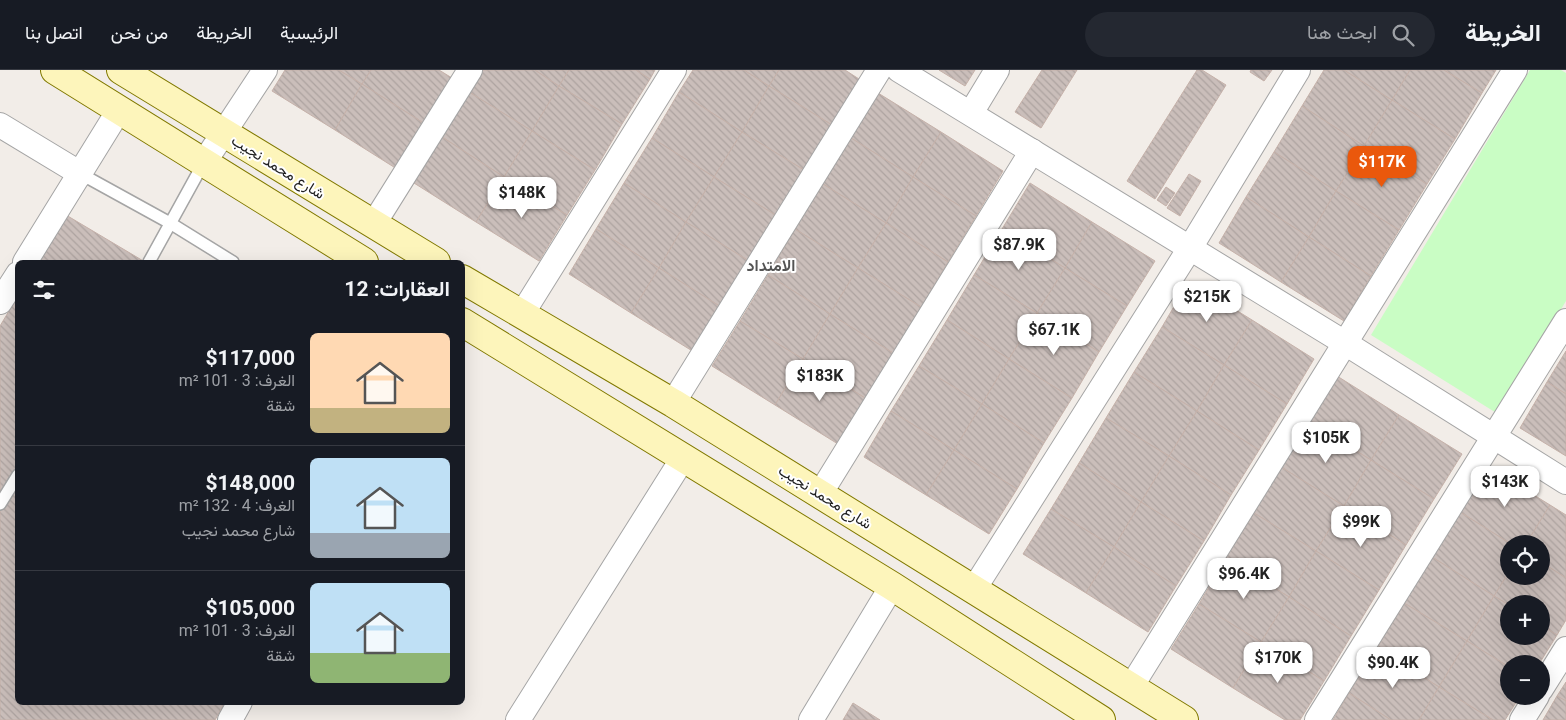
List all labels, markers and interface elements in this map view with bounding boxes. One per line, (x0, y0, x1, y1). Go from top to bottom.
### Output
search box (1085, 12, 1435, 57)
text: الخريطة (1465, 19, 1541, 47)
text: ابحث هنا (1307, 21, 1377, 44)
icon: search (1389, 21, 1417, 49)
text: اتصل بنا (25, 22, 83, 43)
text: من نحن (111, 22, 168, 43)
text: الخريطة (196, 22, 252, 43)
text: الرئيسية (280, 22, 338, 43)
street label: شارع محمد نجيب (227, 131, 328, 205)
pin: $117K (1347, 146, 1417, 188)
text: $117K (1359, 152, 1405, 171)
pin: $148K (487, 176, 557, 219)
text: $148K (499, 183, 545, 202)
pin: $87.9K (978, 228, 1060, 271)
text: $87.9K (993, 235, 1045, 254)
district label: الامتداد (747, 256, 795, 275)
icon: filters (30, 276, 58, 304)
text: العقارات: 12 (344, 277, 450, 301)
pin: $215K (1172, 280, 1242, 323)
text: $215K (1184, 287, 1230, 306)
pin: $67.1K (1013, 314, 1095, 356)
text: $67.1K (1028, 320, 1080, 339)
text: $117,000 (205, 346, 295, 370)
icon: home (350, 353, 410, 413)
pin: $183K (785, 360, 855, 402)
text: $183K (797, 366, 843, 385)
text: الغرف: 3 · 101 m² (179, 371, 295, 390)
text: شقة (266, 396, 295, 415)
pin: $105K (1291, 422, 1361, 464)
text: $105K (1303, 428, 1349, 447)
street label: شارع محمد نجيب (774, 461, 875, 535)
pin: $143K (1470, 466, 1540, 508)
text: $148,000 (205, 471, 295, 495)
text: $143K (1482, 472, 1528, 491)
icon: home (350, 478, 410, 538)
text: الغرف: 4 · 132 m² (179, 496, 295, 515)
pin: $99K (1331, 506, 1391, 548)
text: $99K (1342, 512, 1380, 531)
text: شارع محمد نجيب (182, 521, 295, 540)
map controls (1500, 535, 1550, 705)
button: locate (1500, 535, 1550, 585)
pin: $96.4K (1203, 558, 1285, 600)
text: $96.4K (1218, 564, 1270, 583)
button: + (1500, 595, 1550, 645)
text: $105,000 (205, 596, 295, 620)
icon: home (350, 603, 410, 663)
text: الغرف: 3 · 101 m² (179, 621, 295, 640)
pin: $170K (1243, 642, 1313, 684)
text: شقة (266, 646, 295, 665)
pin: $90.4K (1352, 646, 1434, 689)
text: $170K (1255, 648, 1301, 667)
text: $90.4K (1367, 653, 1419, 672)
button: − (1500, 655, 1550, 705)

